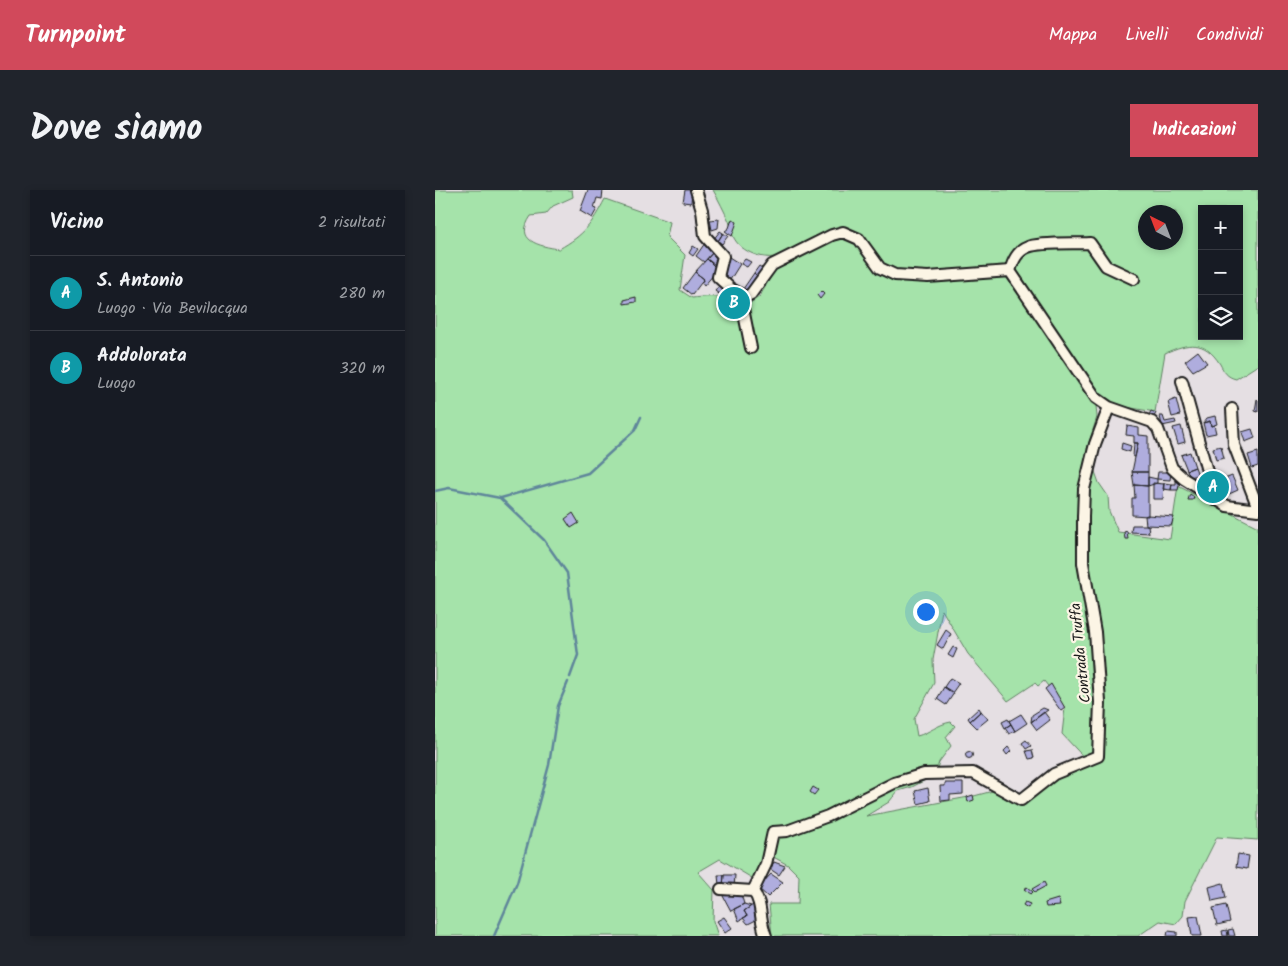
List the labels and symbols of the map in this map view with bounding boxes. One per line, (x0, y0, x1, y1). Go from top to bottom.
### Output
north arrow (1138, 205, 1183, 250)
pin: B (718, 284, 750, 322)
pin: A (1197, 468, 1229, 506)
your location (913, 599, 939, 625)
street label: Contrada Truffa (1064, 602, 1098, 704)

